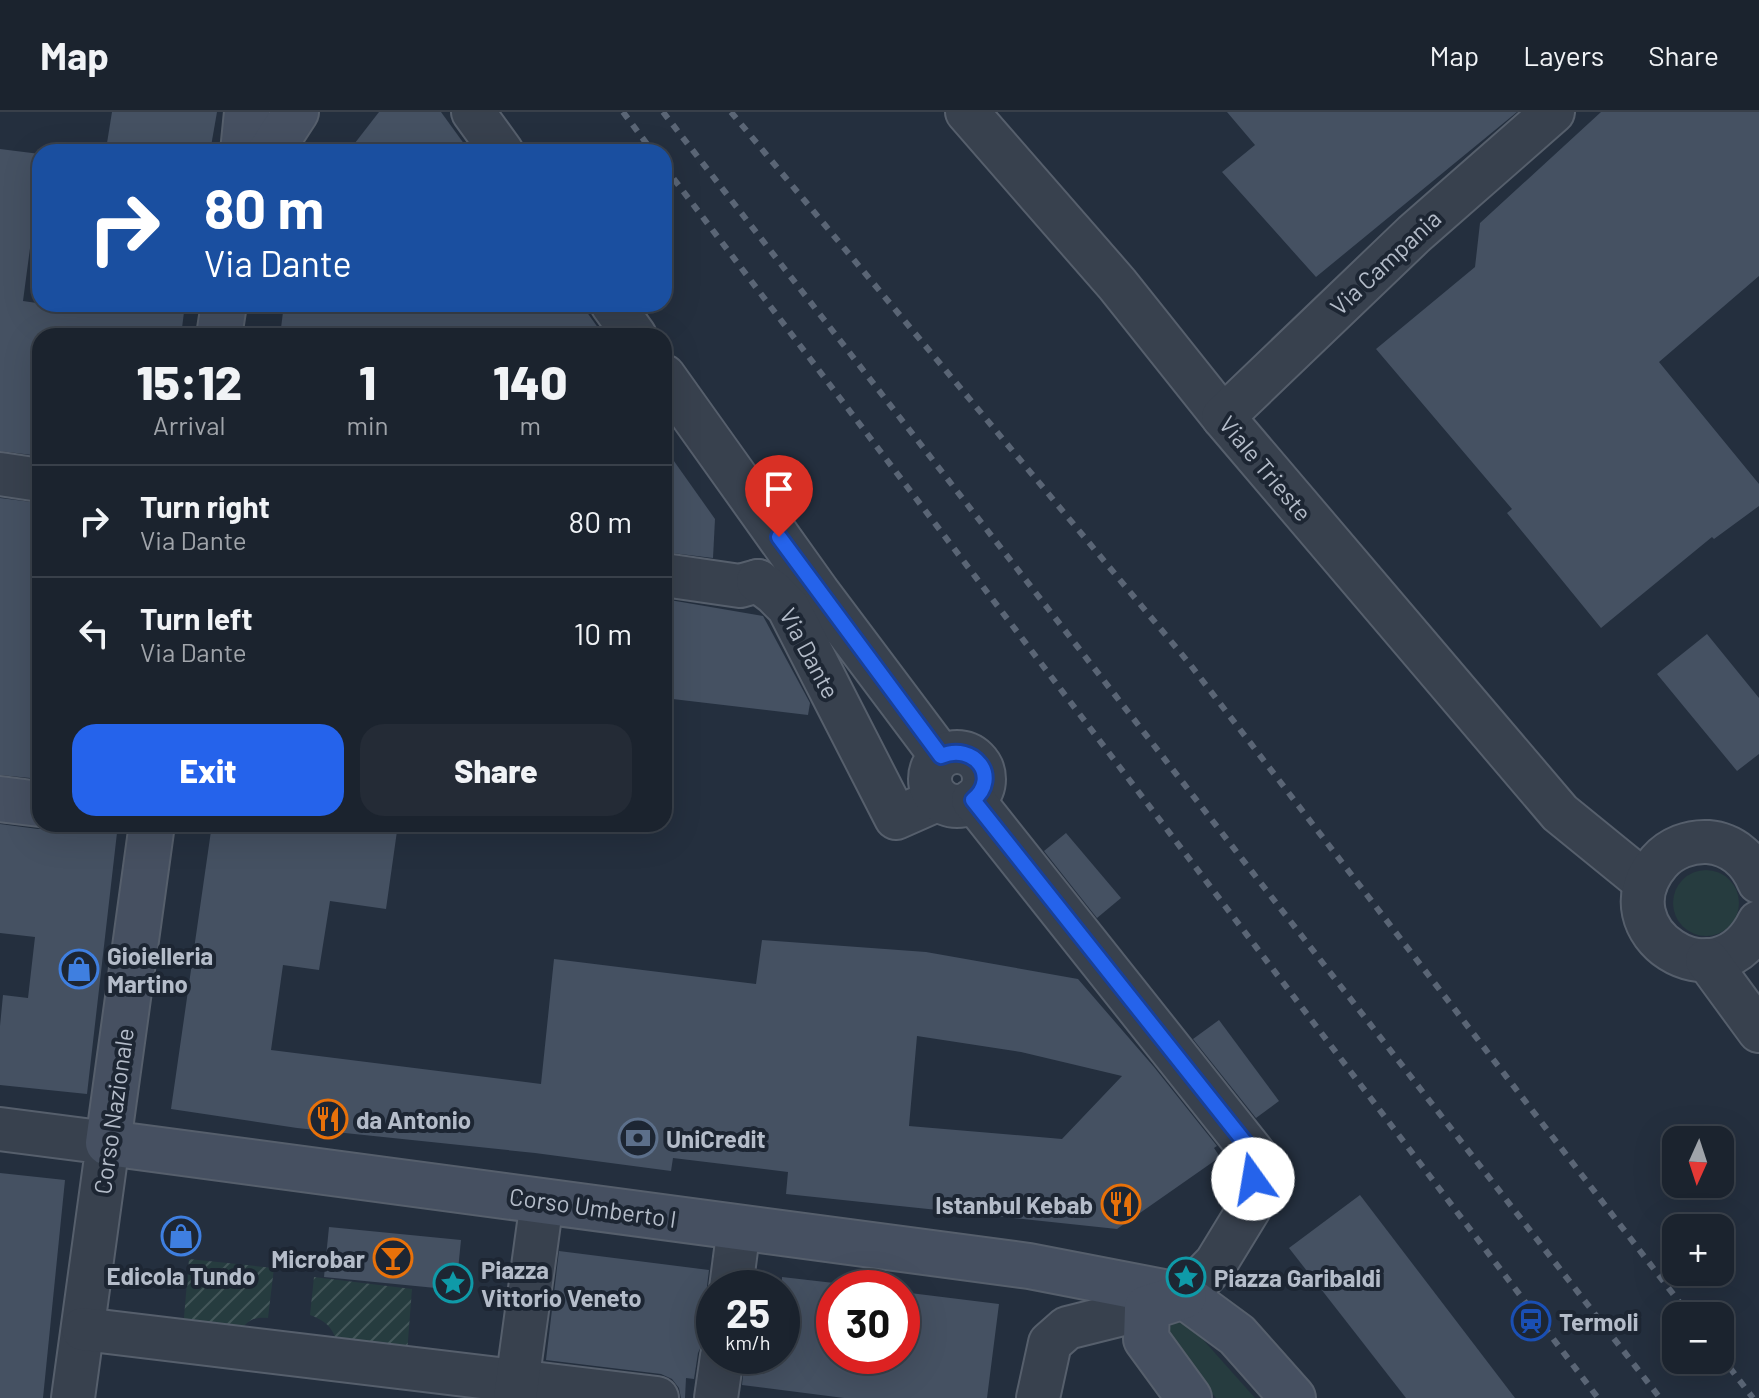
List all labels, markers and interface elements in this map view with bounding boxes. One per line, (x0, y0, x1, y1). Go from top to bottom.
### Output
text: Map (40, 32, 109, 78)
text: Map (1429, 38, 1479, 72)
text: Layers (1523, 38, 1604, 72)
text: Share (1648, 38, 1719, 72)
text: 80 m (204, 173, 324, 240)
icon: right (72, 176, 176, 280)
street label: Via Campania (1324, 203, 1446, 321)
text: Via Dante (204, 241, 352, 284)
text: 15:12 (136, 352, 242, 410)
text: 1 (359, 352, 376, 410)
text: 140 (493, 352, 567, 410)
text: Arrival (153, 409, 226, 440)
text: min (346, 409, 389, 440)
text: m (520, 409, 541, 440)
street label: Viale Trieste (1214, 410, 1318, 526)
pin (745, 455, 813, 537)
icon: arrive (757, 467, 801, 511)
text: Turn right (140, 488, 270, 524)
icon: right (72, 499, 116, 543)
text: 80 m (569, 503, 632, 539)
text: Via Dante (140, 524, 247, 555)
text: Turn left (140, 600, 253, 636)
street label: Via Dante (774, 603, 846, 703)
icon: left (72, 611, 116, 655)
text: 10 m (574, 615, 632, 651)
text: Via Dante (140, 636, 247, 667)
button: Exit (72, 724, 344, 816)
button: Share (360, 724, 632, 816)
place label: Gioielleria Martino (107, 941, 213, 998)
shop icon: Gioielleria Martino (58, 948, 100, 990)
street label: Corso Nazionale (87, 1026, 139, 1196)
restaurant icon: da Antonio (307, 1098, 349, 1140)
place label: da Antonio (356, 1105, 471, 1134)
bank icon: UniCredit (617, 1117, 659, 1159)
place label: UniCredit (666, 1124, 766, 1153)
north arrow (1662, 1126, 1734, 1198)
map controls (1662, 1126, 1734, 1374)
position arrow (1211, 1137, 1295, 1221)
street label: Corso Umberto I (508, 1181, 678, 1233)
restaurant icon: Istanbul Kebab (1100, 1183, 1142, 1225)
place label: Istanbul Kebab (935, 1190, 1093, 1219)
button: + (1662, 1214, 1734, 1286)
shop icon: Edicola Tundo (160, 1215, 202, 1257)
bar icon: Microbar (372, 1237, 414, 1279)
place label: Microbar (271, 1244, 365, 1273)
place label: Piazza Vittorio Veneto (481, 1255, 642, 1312)
place icon: Piazza Garibaldi (1165, 1256, 1207, 1298)
place label: Edicola Tundo (106, 1261, 256, 1290)
place icon: Piazza Vittorio Veneto (432, 1262, 474, 1304)
place label: Piazza Garibaldi (1214, 1263, 1381, 1292)
speed limit sign: 30 (816, 1270, 920, 1374)
text: 25 (726, 1288, 770, 1336)
station icon: Termoli (1510, 1300, 1552, 1342)
button: − (1662, 1302, 1734, 1374)
place label: Termoli (1559, 1307, 1639, 1336)
text: km/h (725, 1330, 771, 1354)

